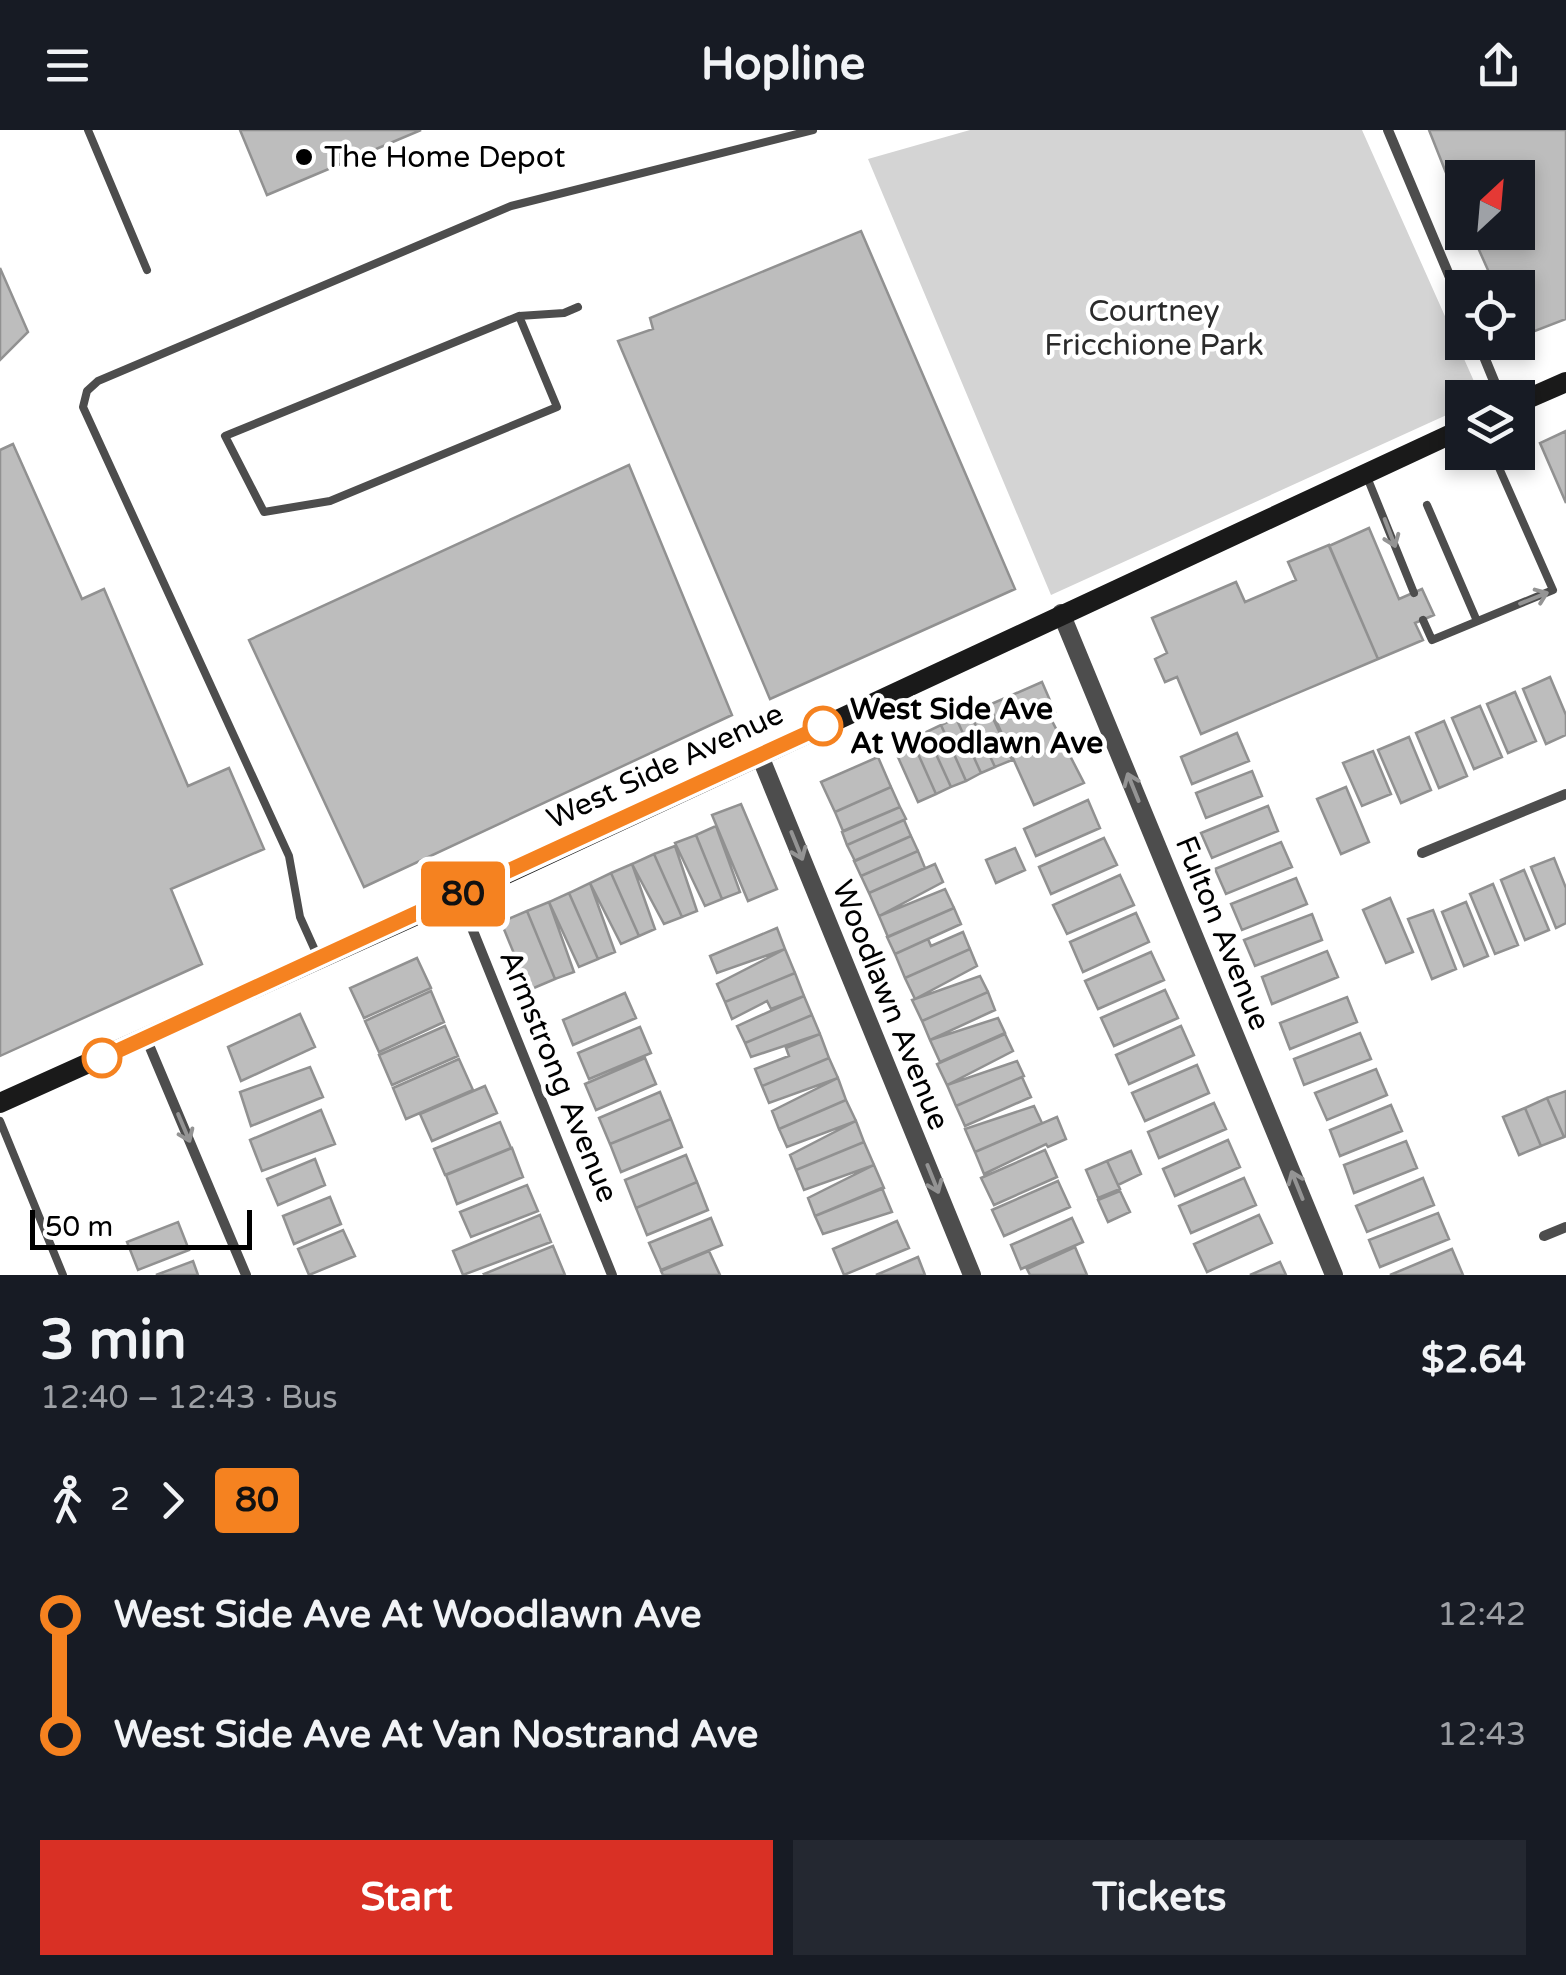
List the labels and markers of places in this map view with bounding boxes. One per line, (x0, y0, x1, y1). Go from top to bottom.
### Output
place label: The Home Depot (324, 139, 565, 176)
marker: The Home Depot (293, 146, 315, 168)
place label: West Side Ave At Woodlawn Ave (850, 691, 1103, 762)
marker: West Side Ave At Woodlawn Ave (804, 707, 842, 745)
unlabelled marker (83, 1039, 121, 1077)

